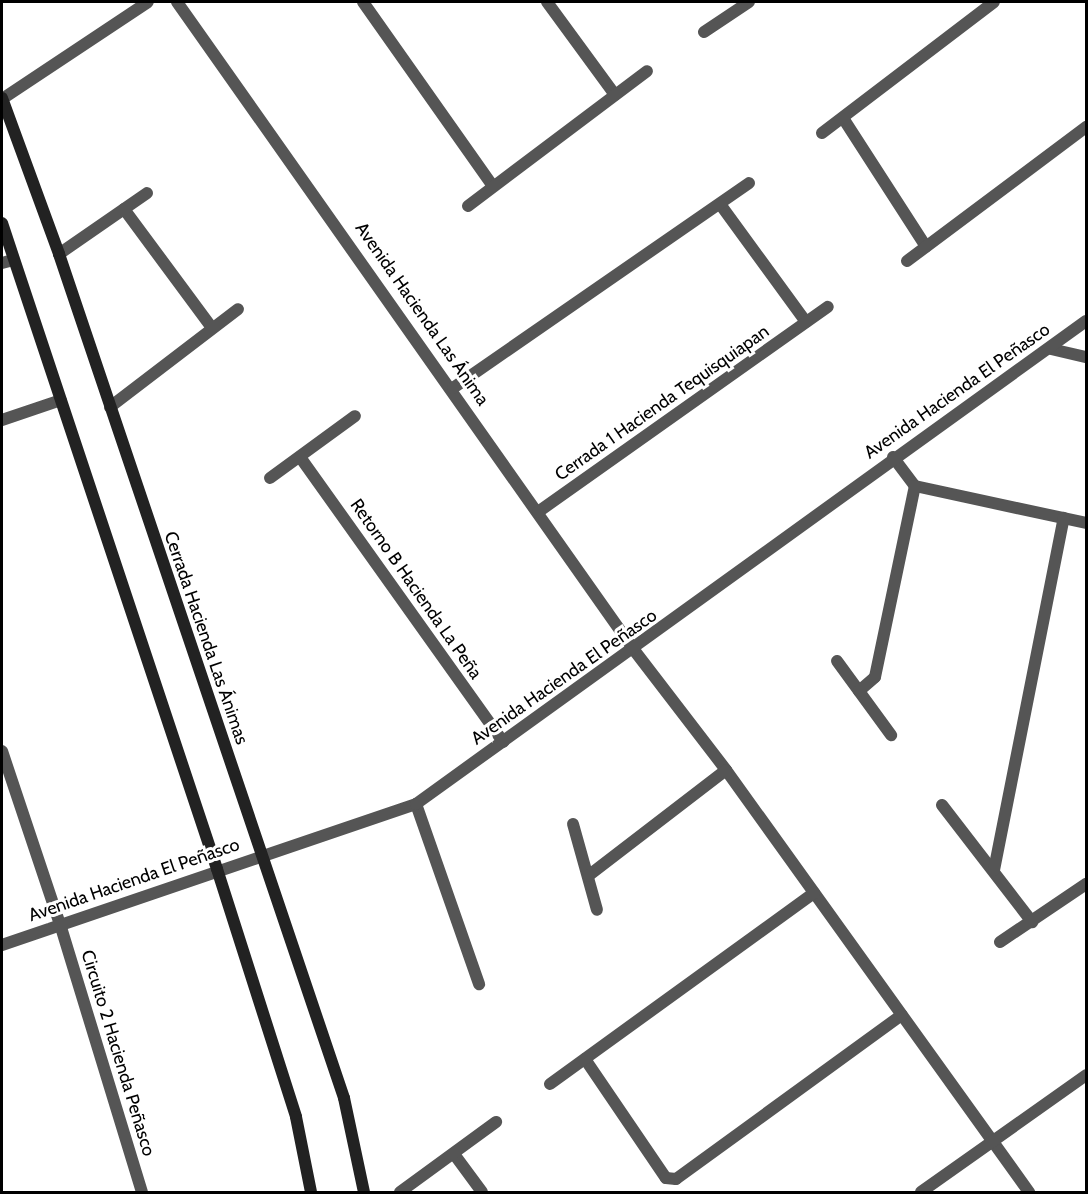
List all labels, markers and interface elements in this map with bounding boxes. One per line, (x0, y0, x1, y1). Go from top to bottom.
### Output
street label: Avenida Hacienda Las Ánima (350, 218, 494, 410)
street label: Avenida Hacienda El Peñasco (860, 319, 1054, 463)
street label: Cerrada 1 Hacienda Tequisquiapan (551, 321, 773, 485)
street label: Retorno B Hacienda La Peña (346, 495, 486, 683)
street label: Cerrada Hacienda Las Ánimas (159, 529, 253, 747)
street label: Avenida Hacienda El Peñasco (467, 605, 661, 749)
street label: Avenida Hacienda El Peñasco (26, 834, 242, 926)
street label: Circuito 2 Hacienda Peñasco (76, 947, 160, 1159)

